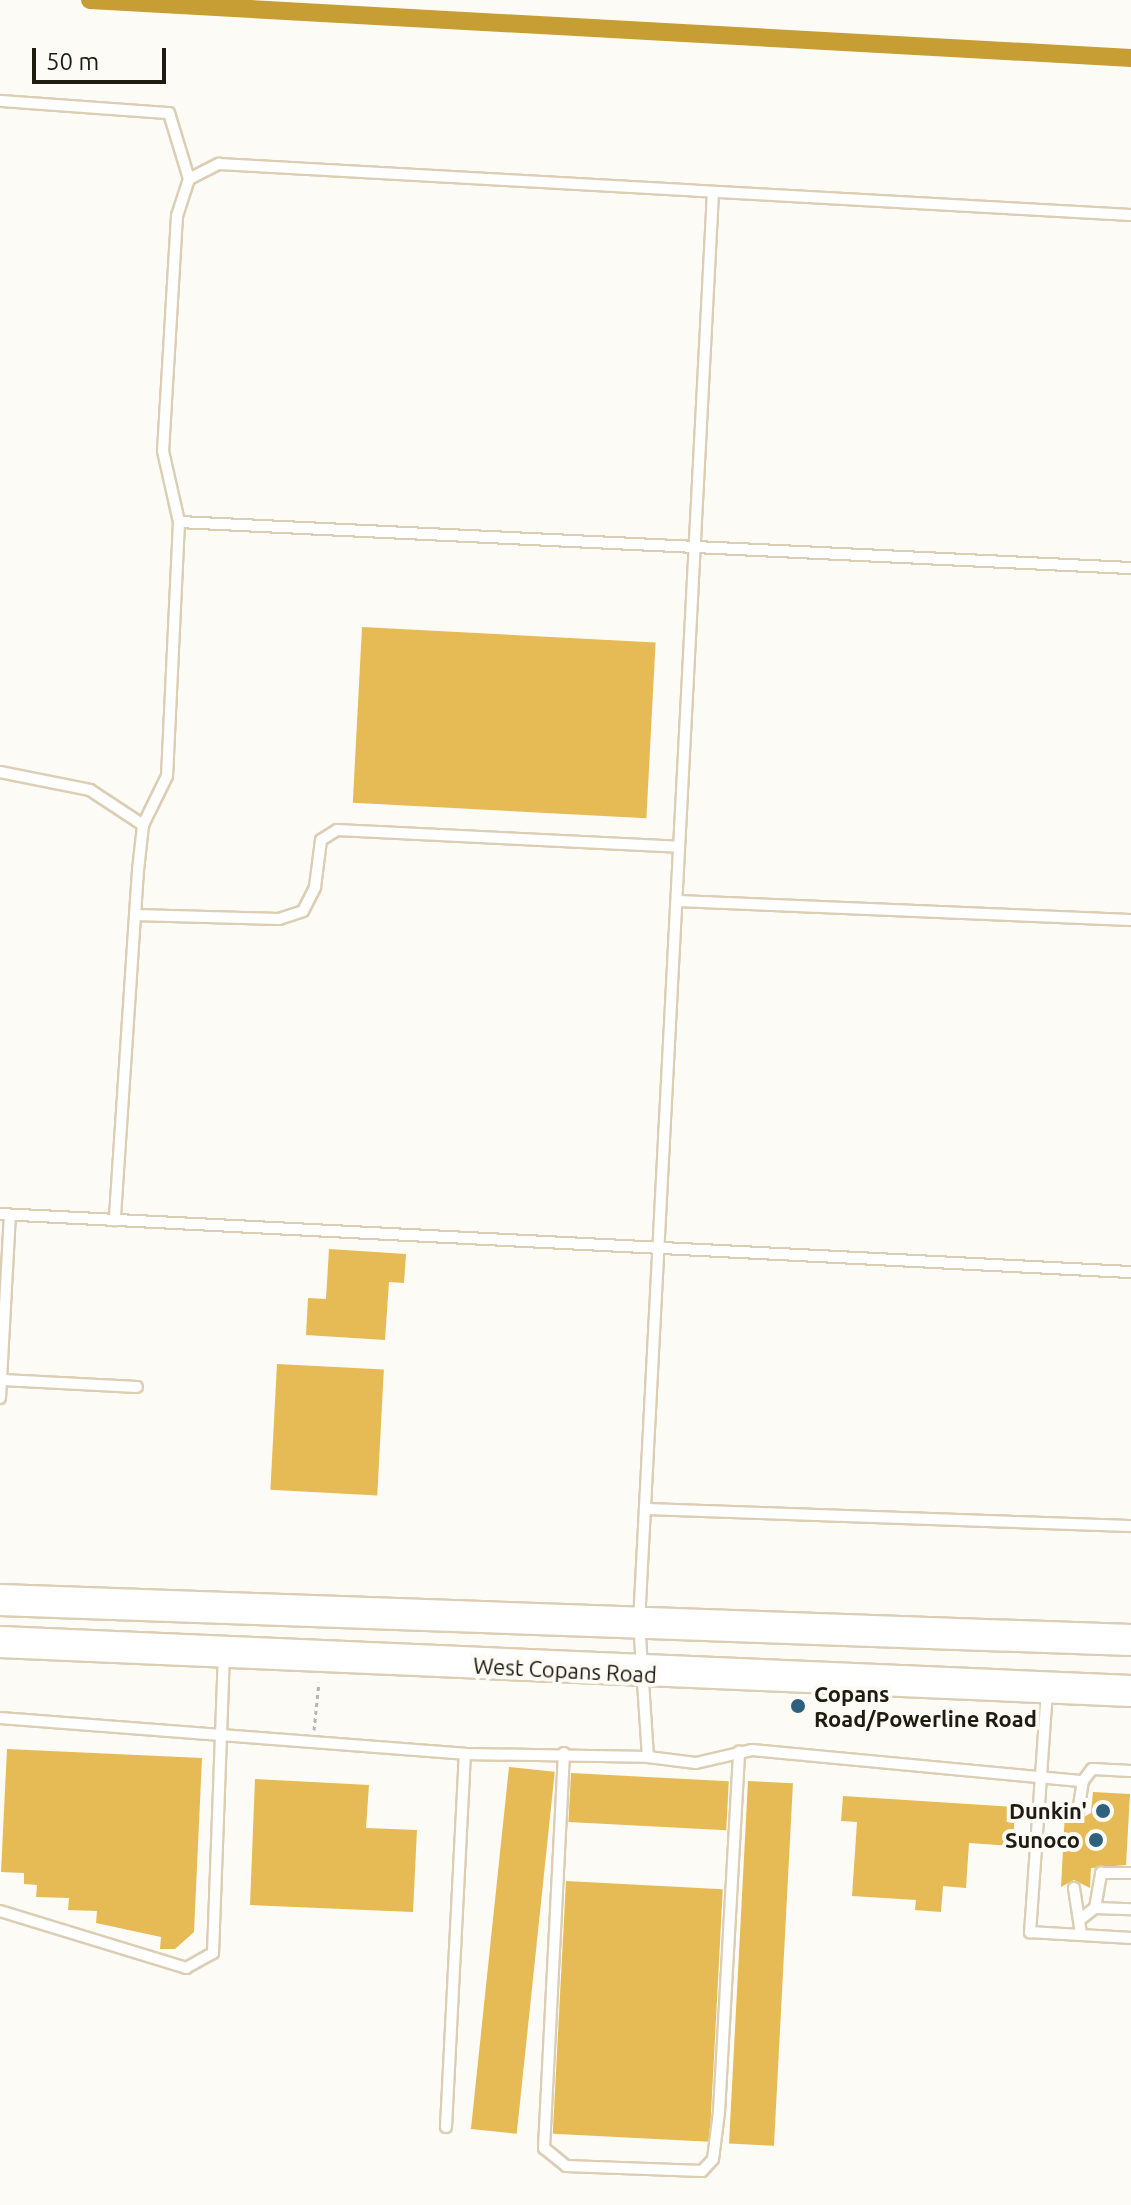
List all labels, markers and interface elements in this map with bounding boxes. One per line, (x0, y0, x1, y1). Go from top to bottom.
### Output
scale bar (36, 32, 170, 82)
text: 50 m (46, 48, 99, 75)
street label: West Copans Road (473, 1652, 657, 1688)
place label: Copans Road/Powerline Road (814, 1680, 1037, 1732)
marker: Copans Road/Powerline Road (789, 1697, 807, 1715)
place label: Dunkin' (1009, 1798, 1087, 1824)
marker: Dunkin' (1094, 1802, 1112, 1820)
place label: Sunoco (1005, 1827, 1080, 1853)
marker: Sunoco (1087, 1831, 1105, 1849)

